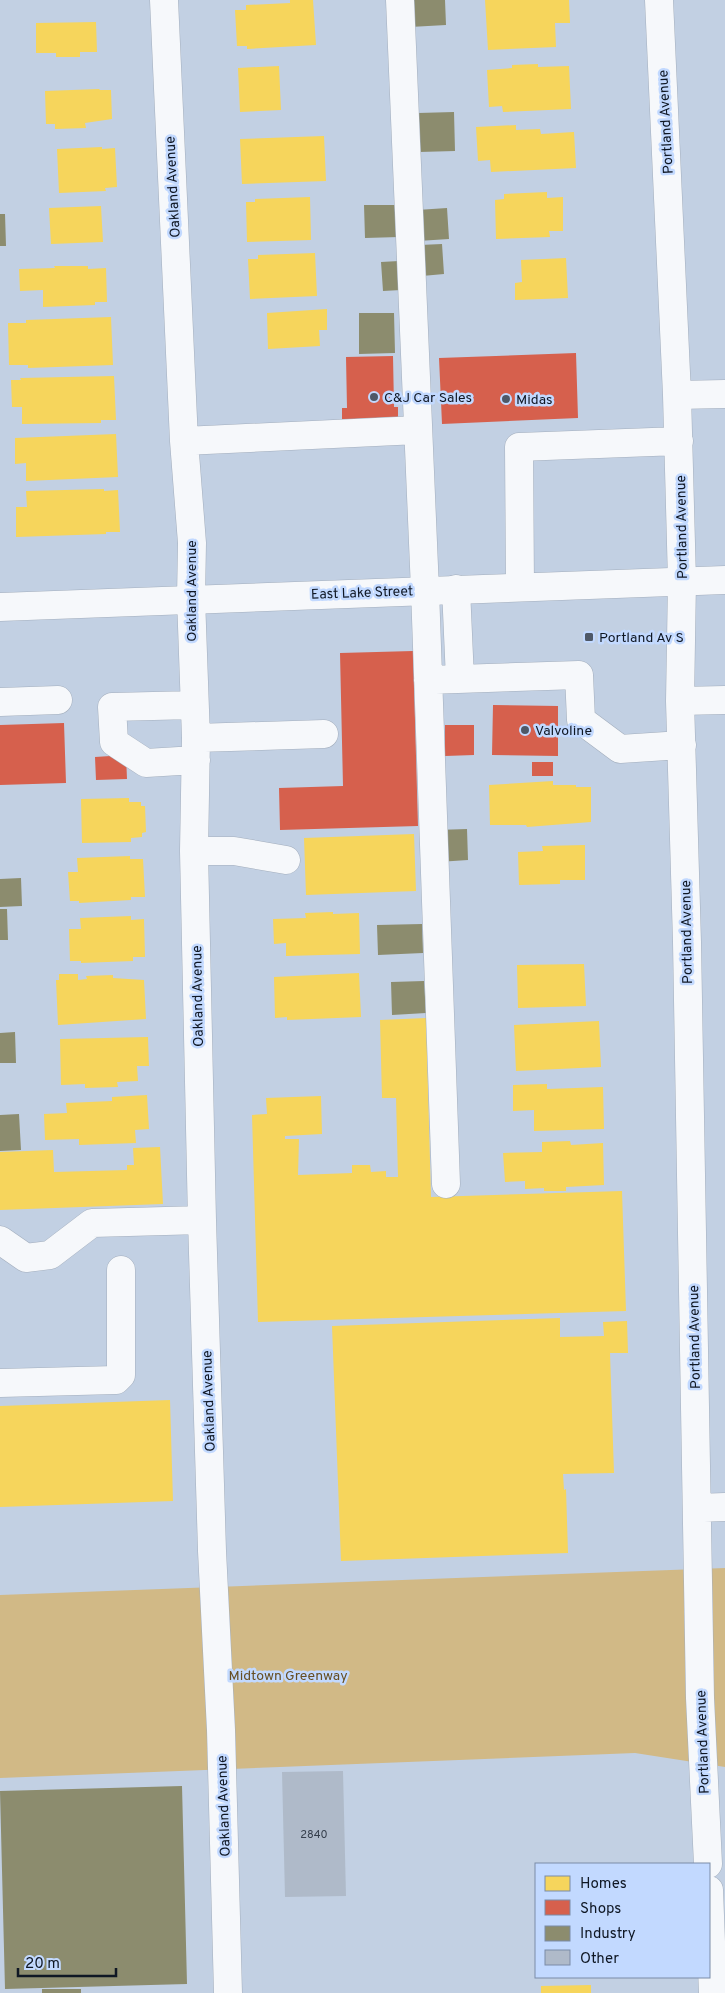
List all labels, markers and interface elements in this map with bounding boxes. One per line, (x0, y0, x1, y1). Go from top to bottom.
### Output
street label: Portland Avenue (655, 70, 678, 174)
street label: Oakland Avenue (162, 136, 185, 238)
place label: C&J Car Sales (384, 390, 472, 407)
marker: C&J Car Sales (368, 391, 380, 403)
place label: Midas (516, 392, 553, 409)
marker: Midas (500, 393, 512, 405)
street label: Portland Avenue (673, 475, 692, 579)
street label: Oakland Avenue (184, 540, 201, 642)
street label: East Lake Street (311, 583, 413, 604)
place label: Portland Av S (599, 630, 684, 647)
marker: Portland Av S (583, 631, 595, 643)
place label: Valvoline (535, 723, 592, 740)
marker: Valvoline (519, 724, 531, 736)
street label: Portland Avenue (678, 880, 697, 984)
street label: Oakland Avenue (189, 945, 208, 1047)
street label: Portland Avenue (686, 1285, 705, 1389)
street label: Oakland Avenue (199, 1350, 220, 1452)
park label: Midtown Greenway (228, 1668, 348, 1685)
street label: Portland Avenue (693, 1690, 714, 1794)
street label: Oakland Avenue (214, 1755, 235, 1857)
house number: 2840 (300, 1828, 328, 1842)
legend (535, 1863, 710, 1978)
text: Homes (580, 1875, 627, 1894)
text: Shops (580, 1900, 621, 1919)
text: Industry (580, 1925, 636, 1944)
scale bar (18, 1946, 115, 1978)
text: Other (580, 1950, 619, 1969)
text: 20 m (25, 1955, 60, 1974)

